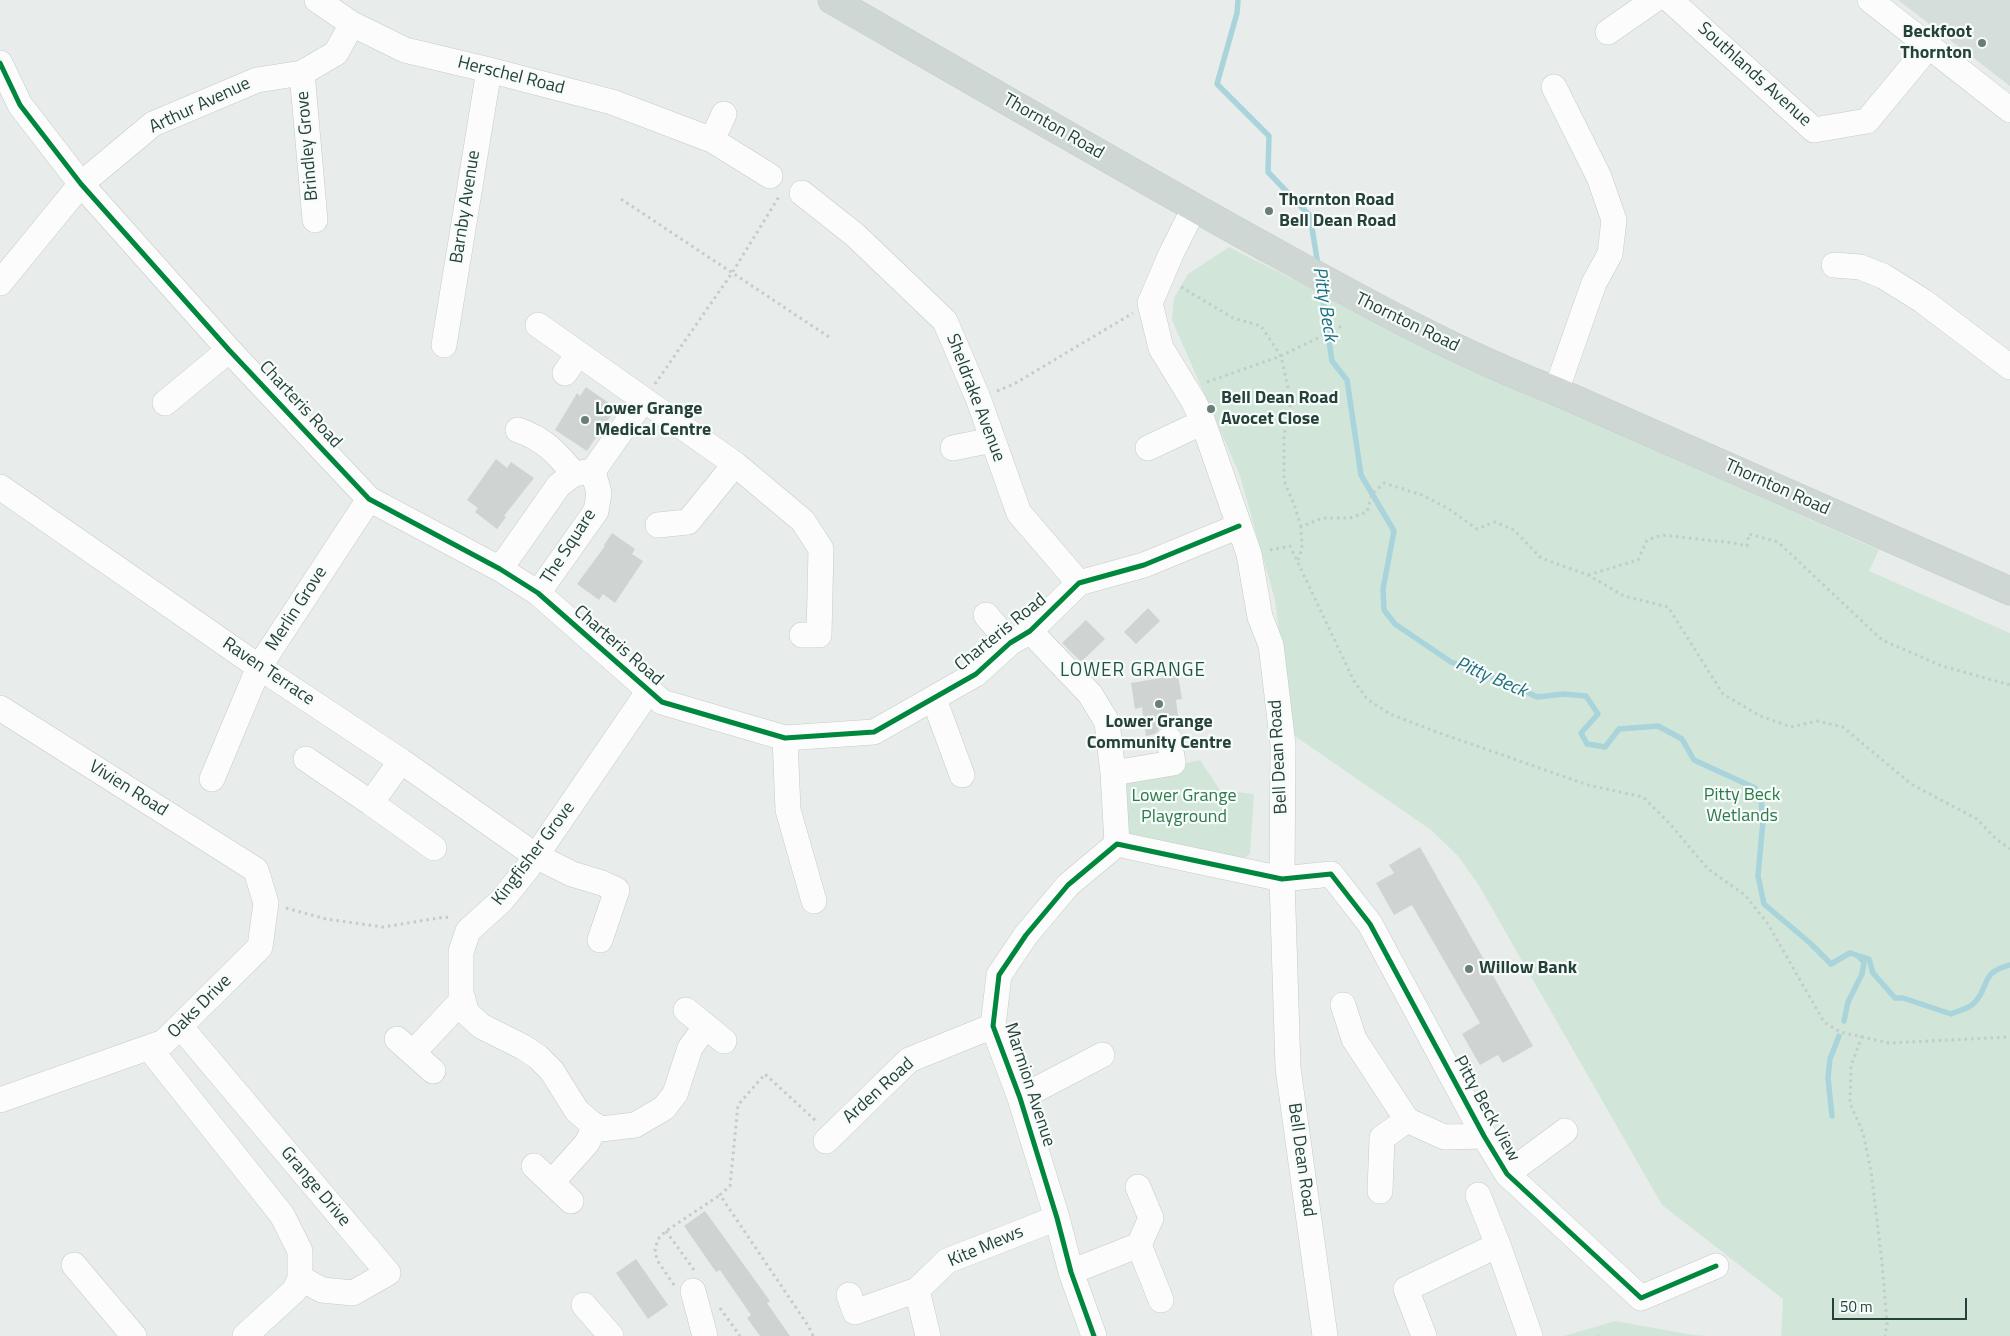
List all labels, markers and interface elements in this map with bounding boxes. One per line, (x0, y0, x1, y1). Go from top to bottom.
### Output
street label: Southlands Avenue (1693, 18, 1815, 132)
place label: Beckfoot Thornton (1900, 22, 1972, 64)
marker: Beckfoot Thornton (1976, 37, 1988, 49)
street label: Herschel Road (455, 52, 567, 100)
street label: Arthur Avenue (146, 73, 254, 139)
street label: Thornton Road (999, 89, 1107, 165)
street label: Brindley Grove (292, 90, 324, 202)
street label: Barnby Avenue (446, 149, 486, 265)
place label: Thornton Road Bell Dean Road (1279, 190, 1396, 232)
marker: Thornton Road Bell Dean Road (1263, 205, 1275, 217)
water label: Pitty Beck (1307, 265, 1341, 343)
street label: Thornton Road (1352, 289, 1462, 357)
street label: Sheldrake Avenue (941, 331, 1009, 465)
street label: Charteris Road (254, 357, 346, 453)
place label: Bell Dean Road Avocet Close (1221, 388, 1338, 430)
place label: Lower Grange Medical Centre (595, 399, 711, 442)
marker: Bell Dean Road Avocet Close (1205, 403, 1217, 415)
marker: Lower Grange Medical Centre (579, 414, 591, 426)
street label: Thornton Road (1721, 455, 1833, 521)
street label: The Square (537, 505, 601, 589)
street label: Merlin Grove (262, 563, 332, 655)
street label: Charteris Road (951, 589, 1051, 677)
street label: Charteris Road (569, 601, 667, 691)
street label: Raven Terrace (218, 633, 318, 711)
water label: Pitty Beck (1452, 653, 1530, 703)
district label: LOWER GRANGE (1058, 660, 1208, 682)
marker: Lower Grange Community Centre (1153, 698, 1165, 710)
street label: Bell Dean Road (1265, 699, 1293, 815)
place label: Lower Grange Community Centre (1087, 712, 1231, 754)
street label: Vivien Road (85, 756, 171, 822)
park label: Pitty Beck Wetlands (1704, 785, 1780, 828)
park label: Lower Grange Playground (1131, 786, 1237, 829)
street label: Kingfisher Grove (488, 798, 580, 910)
place label: Willow Bank (1479, 958, 1577, 980)
marker: Willow Bank (1463, 963, 1475, 975)
street label: Oaks Drive (164, 971, 236, 1043)
street label: Marmion Avenue (999, 1020, 1059, 1150)
street label: Pitty Beck View (1448, 1052, 1524, 1166)
street label: Arden Road (839, 1054, 919, 1128)
street label: Bell Dean Road (1282, 1102, 1320, 1218)
street label: Grange Drive (275, 1143, 355, 1231)
street label: Kite Mews (945, 1222, 1027, 1272)
scale bar (1835, 1288, 1970, 1320)
text: 50 m (1840, 1295, 1873, 1318)

